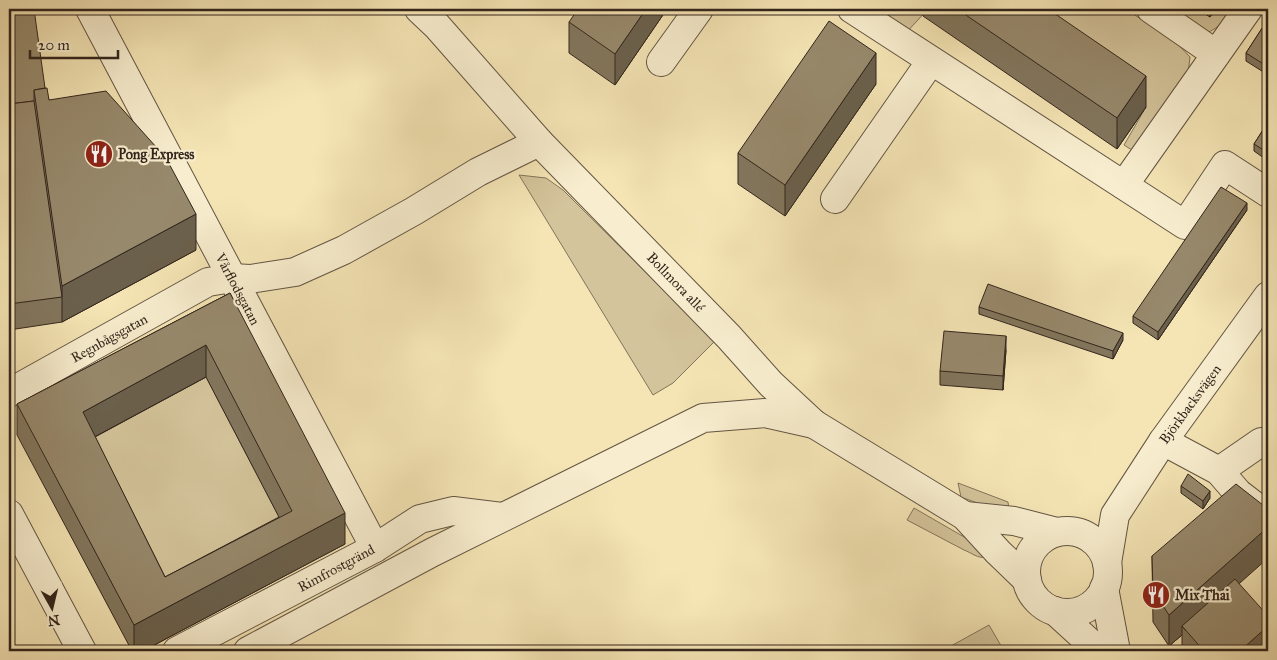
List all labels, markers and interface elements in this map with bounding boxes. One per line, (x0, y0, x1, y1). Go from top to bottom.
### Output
scale bar (30, 28, 118, 60)
text: 20 m (38, 36, 70, 54)
restaurant icon: Pong Express (84, 139, 114, 169)
place label: Pong Express (118, 146, 194, 164)
street label: Bollmora allé (643, 249, 708, 316)
street label: Vårflodsgatan (211, 250, 264, 328)
street label: Regnbågsgatan (68, 310, 151, 366)
street label: Björkbacksvägen (1156, 361, 1225, 447)
street label: Rimfrostgränd (295, 541, 378, 596)
restaurant icon: Mix Thai (1141, 580, 1171, 610)
north arrow (28, 582, 78, 632)
place label: Mix Thai (1175, 587, 1230, 604)
text: N (47, 611, 61, 630)

